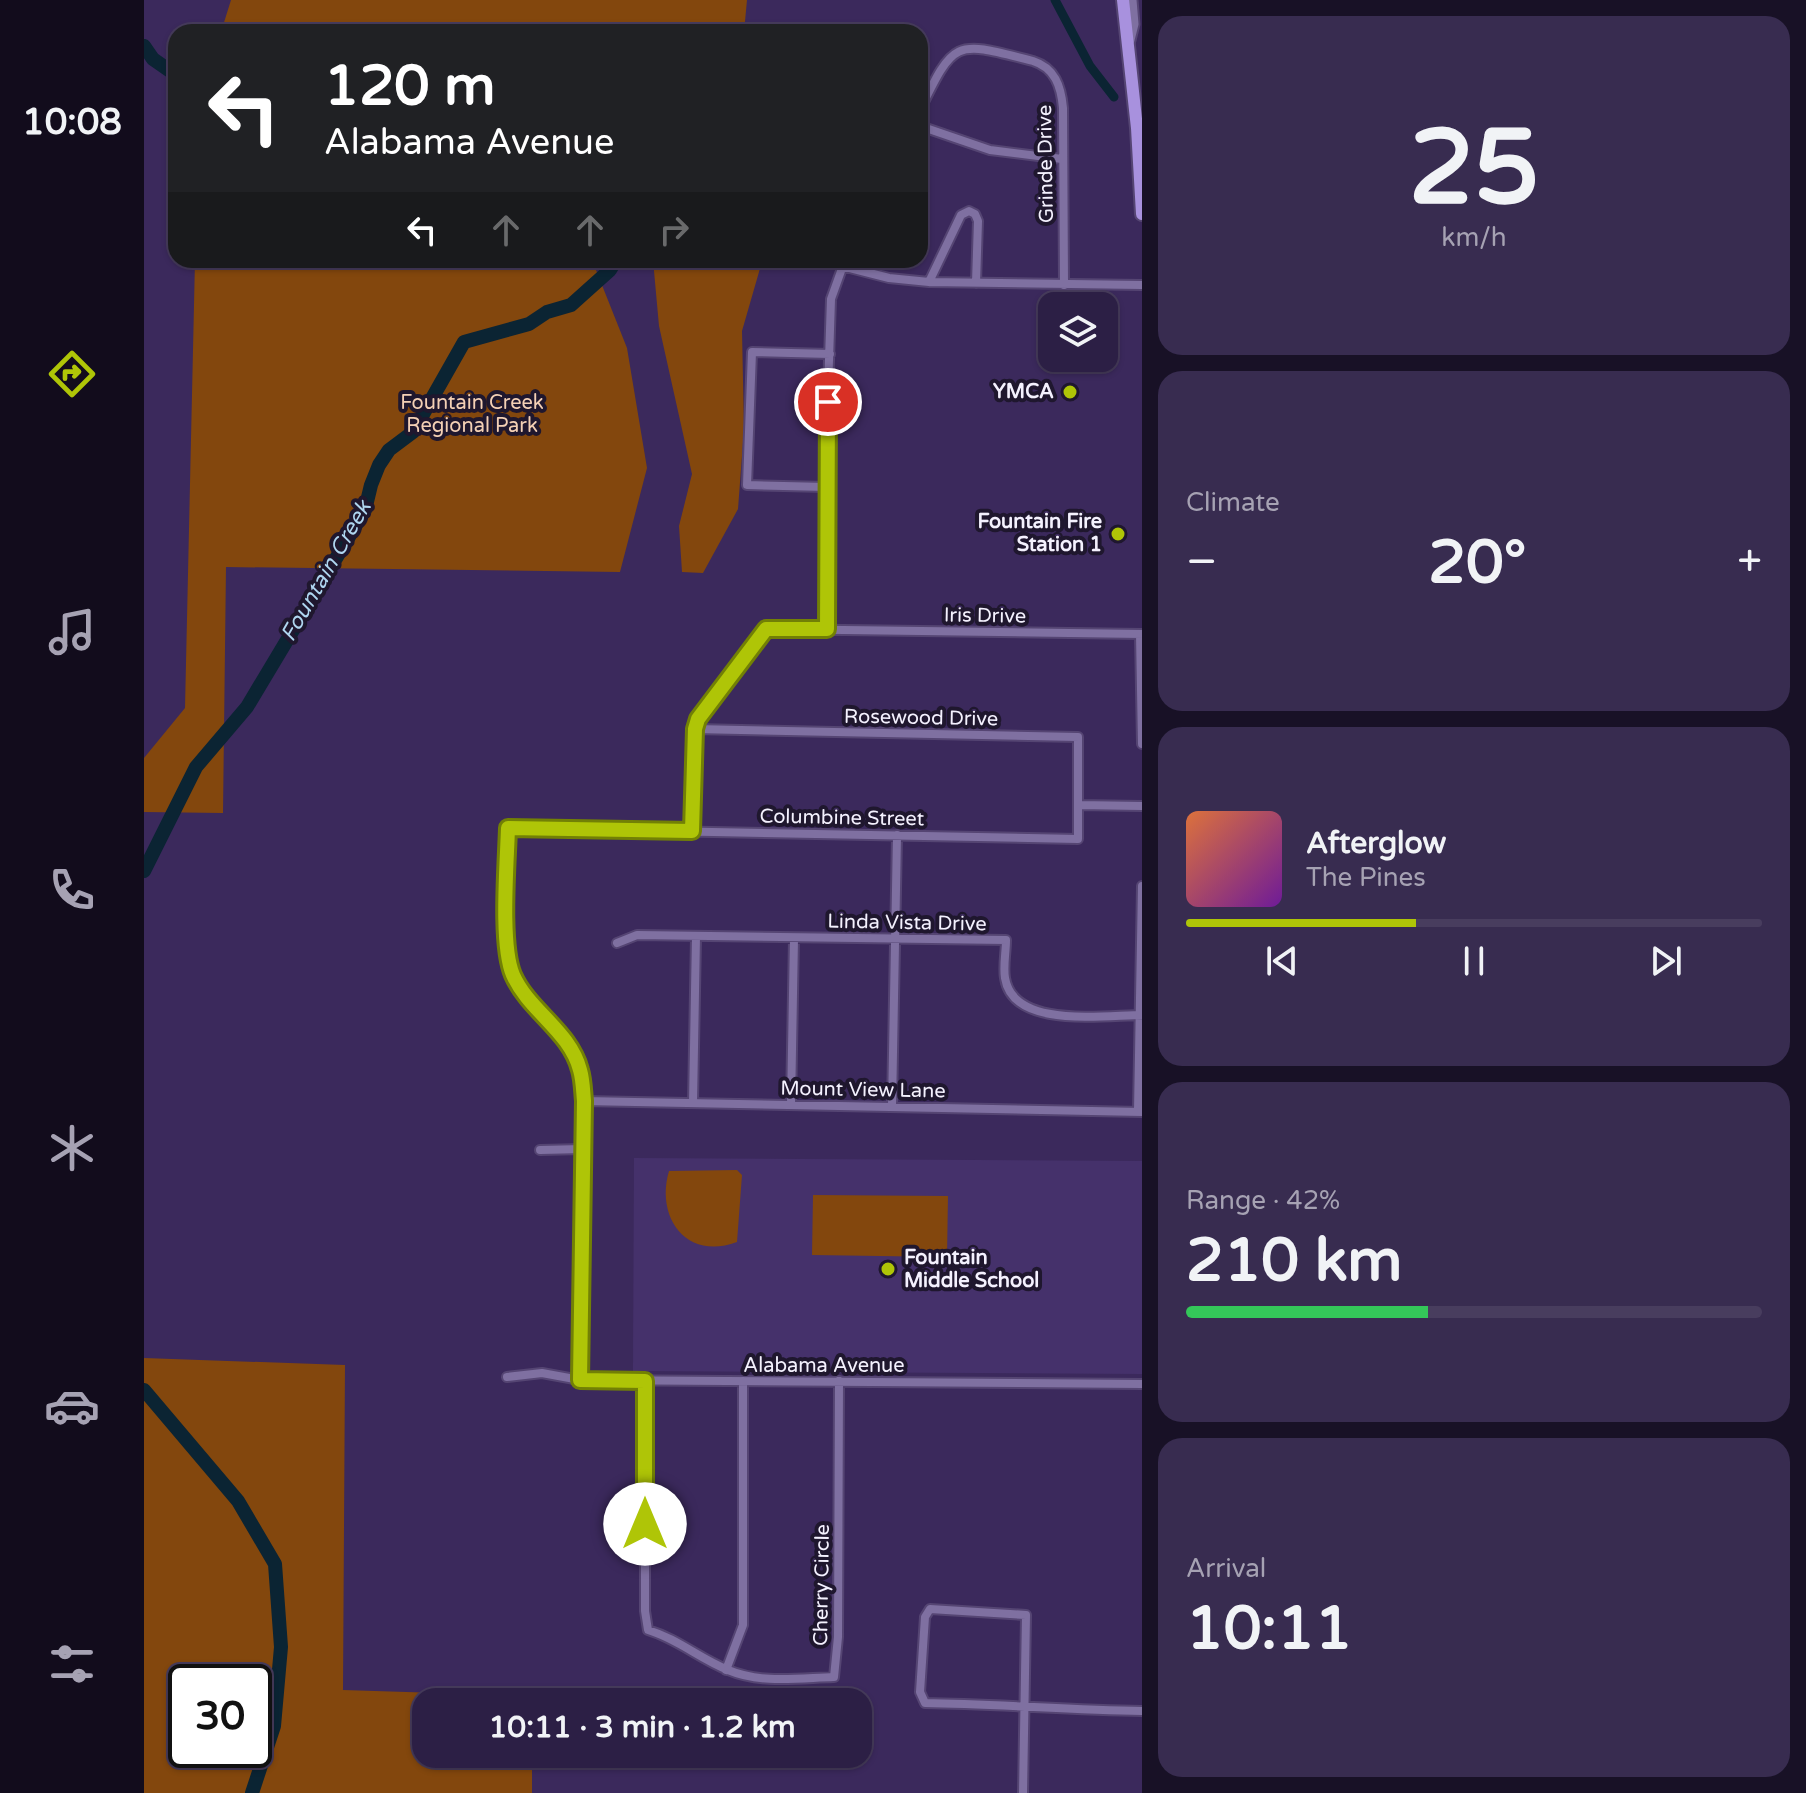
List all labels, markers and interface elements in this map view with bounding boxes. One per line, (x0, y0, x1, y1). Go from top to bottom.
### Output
text: 120 m (324, 53, 495, 120)
icon: left (192, 56, 296, 160)
text: 10:08 (22, 101, 122, 144)
street label: Grinde Drive (1033, 105, 1059, 223)
text: 25 (1409, 107, 1539, 232)
text: Alabama Avenue (324, 121, 614, 164)
icon: left (400, 208, 444, 252)
icon: ahead (484, 208, 528, 252)
icon: ahead (568, 208, 612, 252)
icon: right (652, 208, 696, 252)
text: km/h (1441, 222, 1507, 253)
map controls (1038, 292, 1118, 372)
button: layers (1038, 292, 1118, 372)
icon: directions (44, 346, 100, 402)
pin (794, 368, 862, 436)
icon: arrive (806, 380, 850, 424)
place label: YMCA (993, 380, 1054, 404)
marker: YMCA (1061, 383, 1079, 401)
park label: Fountain Creek Regional Park (400, 391, 544, 438)
text: Climate (1186, 487, 1280, 518)
water label: Fountain Creek (275, 494, 378, 646)
place label: Fountain Fire Station 1 (978, 510, 1102, 557)
marker: Fountain Fire Station 1 (1109, 525, 1127, 543)
text: 20° (1428, 527, 1526, 599)
text: − (1186, 536, 1217, 589)
text: + (1737, 536, 1762, 589)
street label: Iris Drive (944, 603, 1026, 629)
icon: music (44, 604, 100, 660)
street label: Rosewood Drive (844, 705, 998, 731)
street label: Columbine Street (759, 805, 925, 831)
text: Afterglow (1306, 825, 1446, 862)
icon: phone (44, 862, 100, 918)
text: The Pines (1306, 862, 1426, 893)
street label: Linda Vista Drive (827, 910, 987, 936)
icon: previous (1260, 939, 1304, 983)
icon: pause (1452, 939, 1496, 983)
icon: next (1644, 939, 1688, 983)
street label: Mount View Lane (780, 1077, 946, 1103)
icon: climate (44, 1120, 100, 1176)
text: Range · 42% (1186, 1185, 1340, 1216)
text: 210 km (1186, 1225, 1402, 1297)
place label: Fountain Middle School (904, 1246, 1039, 1293)
marker: Fountain Middle School (879, 1260, 897, 1278)
street label: Alabama Avenue (743, 1354, 905, 1378)
icon: car (44, 1378, 100, 1434)
position arrow (603, 1482, 687, 1566)
street label: Cherry Circle (809, 1524, 835, 1646)
text: Arrival (1186, 1553, 1266, 1584)
text: 10:11 (1186, 1593, 1352, 1665)
icon: filters (44, 1636, 100, 1692)
speed limit sign: 30 (168, 1664, 272, 1768)
text: 10:11 · 3 min · 1.2 km (488, 1709, 796, 1746)

